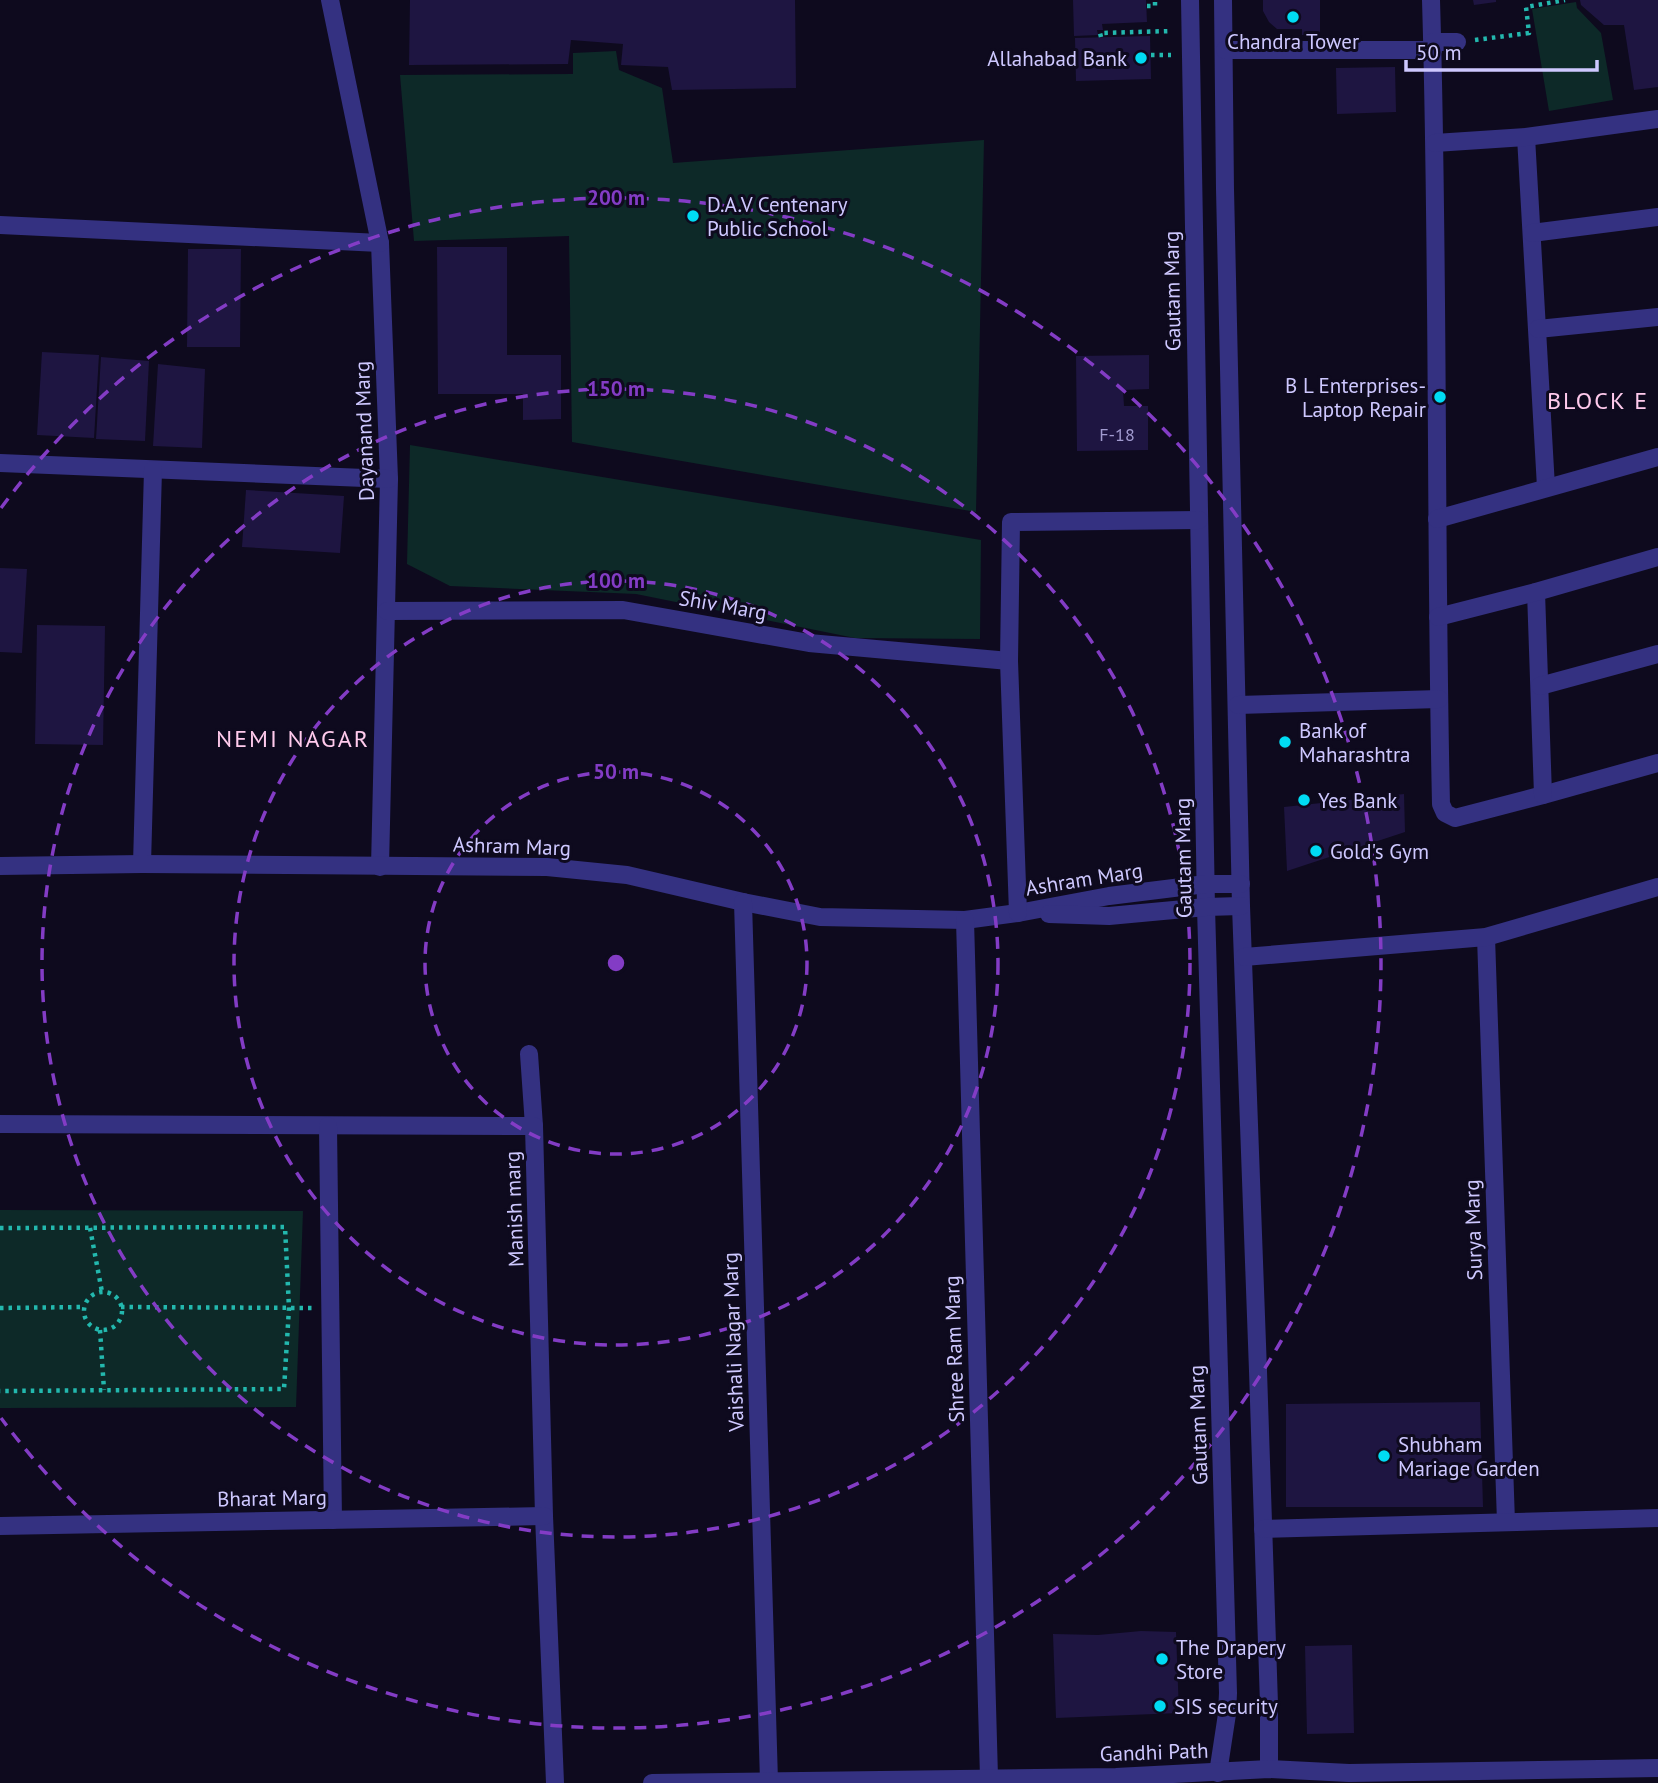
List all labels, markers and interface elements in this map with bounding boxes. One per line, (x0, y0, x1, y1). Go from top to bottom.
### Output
marker: Chandra Tower (1285, 9, 1301, 25)
place label: Chandra Tower (1227, 28, 1359, 55)
scale bar (1406, 28, 1597, 72)
text: 50 m (1416, 39, 1462, 66)
place label: Allahabad Bank (987, 45, 1127, 72)
marker: Allahabad Bank (1133, 50, 1149, 66)
text: 200 m (587, 184, 645, 211)
place label: D.A.V Centenary Public School (707, 191, 848, 242)
marker: D.A.V Centenary Public School (685, 208, 701, 224)
street label: Gautam Marg (1157, 231, 1187, 351)
street label: Dayanand Marg (348, 361, 380, 501)
place label: B L Enterprises- Laptop Repair (1285, 372, 1426, 423)
text: 150 m (587, 375, 645, 402)
district label: BLOCK E (1547, 385, 1649, 416)
marker: B L Enterprises- Laptop Repair (1432, 389, 1448, 405)
house number: F-18 (1099, 423, 1135, 446)
text: 100 m (587, 567, 645, 594)
street label: Shiv Marg (677, 584, 769, 626)
place label: Bank of Maharashtra (1299, 717, 1411, 768)
district label: NEMI NAGAR (216, 723, 370, 754)
marker: Bank of Maharashtra (1277, 734, 1293, 750)
text: 50 m (593, 758, 639, 785)
place label: Yes Bank (1318, 787, 1397, 814)
marker: Yes Bank (1296, 792, 1312, 808)
street label: Gautam Marg (1168, 798, 1198, 918)
street label: Ashram Marg (452, 830, 572, 862)
place label: Gold's Gym (1330, 838, 1429, 865)
marker: Gold's Gym (1308, 843, 1324, 859)
street label: Ashram Marg (1023, 856, 1145, 902)
centre of rings (604, 951, 628, 975)
street label: Manish marg (498, 1151, 530, 1267)
street label: Surya Marg (1458, 1179, 1488, 1281)
street label: Vaishali Nagar Marg (716, 1252, 750, 1433)
street label: Shree Ram Marg (938, 1275, 970, 1423)
street label: Gautam Marg (1182, 1364, 1214, 1486)
place label: Shubham Mariage Garden (1398, 1431, 1540, 1482)
marker: Shubham Mariage Garden (1376, 1448, 1392, 1464)
street label: Bharat Marg (217, 1484, 327, 1512)
place label: The Drapery Store (1176, 1634, 1286, 1685)
marker: The Drapery Store (1154, 1651, 1170, 1667)
place label: SIS security (1174, 1693, 1278, 1720)
marker: SIS security (1152, 1698, 1168, 1714)
street label: Gandhi Path (1099, 1737, 1209, 1767)

